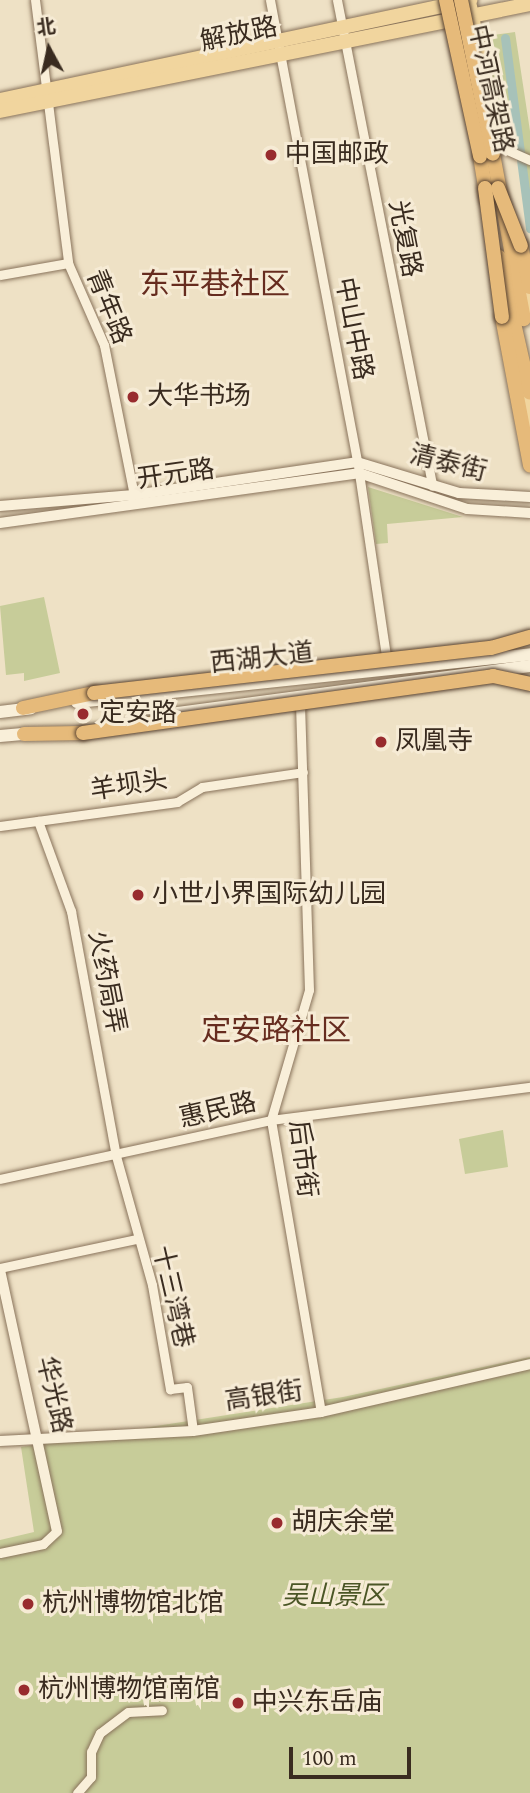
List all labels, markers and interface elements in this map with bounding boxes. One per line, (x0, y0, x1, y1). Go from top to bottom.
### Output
text: 北 (35, 12, 57, 43)
street label: 解放路 (198, 12, 280, 58)
north arrow (14, 14, 84, 84)
street label: 中河高架路 (461, 22, 519, 156)
place label: 中国邮政 (285, 139, 389, 171)
marker: 中国邮政 (263, 147, 279, 163)
street label: 光复路 (381, 198, 427, 280)
street label: 青年路 (79, 265, 137, 349)
district label: 东平巷社区 (140, 267, 290, 303)
street label: 中山中路 (328, 275, 378, 383)
place label: 大华书场 (147, 381, 251, 413)
marker: 大华书场 (125, 389, 141, 405)
street label: 清泰街 (406, 439, 490, 489)
street label: 开元路 (135, 454, 217, 496)
street label: 西湖大道 (209, 638, 315, 680)
place label: 定安路 (99, 698, 177, 730)
marker: 定安路 (73, 704, 93, 724)
place label: 凤凰寺 (395, 726, 473, 758)
marker: 凤凰寺 (373, 734, 389, 750)
street label: 羊坝头 (88, 764, 170, 808)
place label: 小世小界国际幼儿园 (152, 879, 386, 911)
marker: 小世小界国际幼儿园 (130, 887, 146, 903)
street label: 火药局弄 (81, 928, 131, 1036)
district label: 定安路社区 (201, 1013, 351, 1049)
street label: 惠民路 (176, 1087, 260, 1135)
street label: 后市街 (282, 1118, 322, 1200)
street label: 十三湾巷 (145, 1243, 199, 1351)
street label: 华光路 (29, 1353, 77, 1437)
street label: 高银街 (223, 1376, 305, 1418)
place label: 胡庆余堂 (291, 1507, 395, 1539)
marker: 胡庆余堂 (269, 1515, 285, 1531)
park label: 吴山景区 (282, 1581, 386, 1613)
place label: 杭州博物馆北馆 (42, 1588, 224, 1620)
marker: 杭州博物馆北馆 (20, 1596, 36, 1612)
place label: 杭州博物馆南馆 (38, 1674, 220, 1706)
marker: 杭州博物馆南馆 (16, 1682, 32, 1698)
place label: 中兴东岳庙 (252, 1687, 382, 1719)
marker: 中兴东岳庙 (230, 1695, 246, 1711)
scale bar (292, 1734, 414, 1778)
text: 100 m (302, 1743, 357, 1775)

